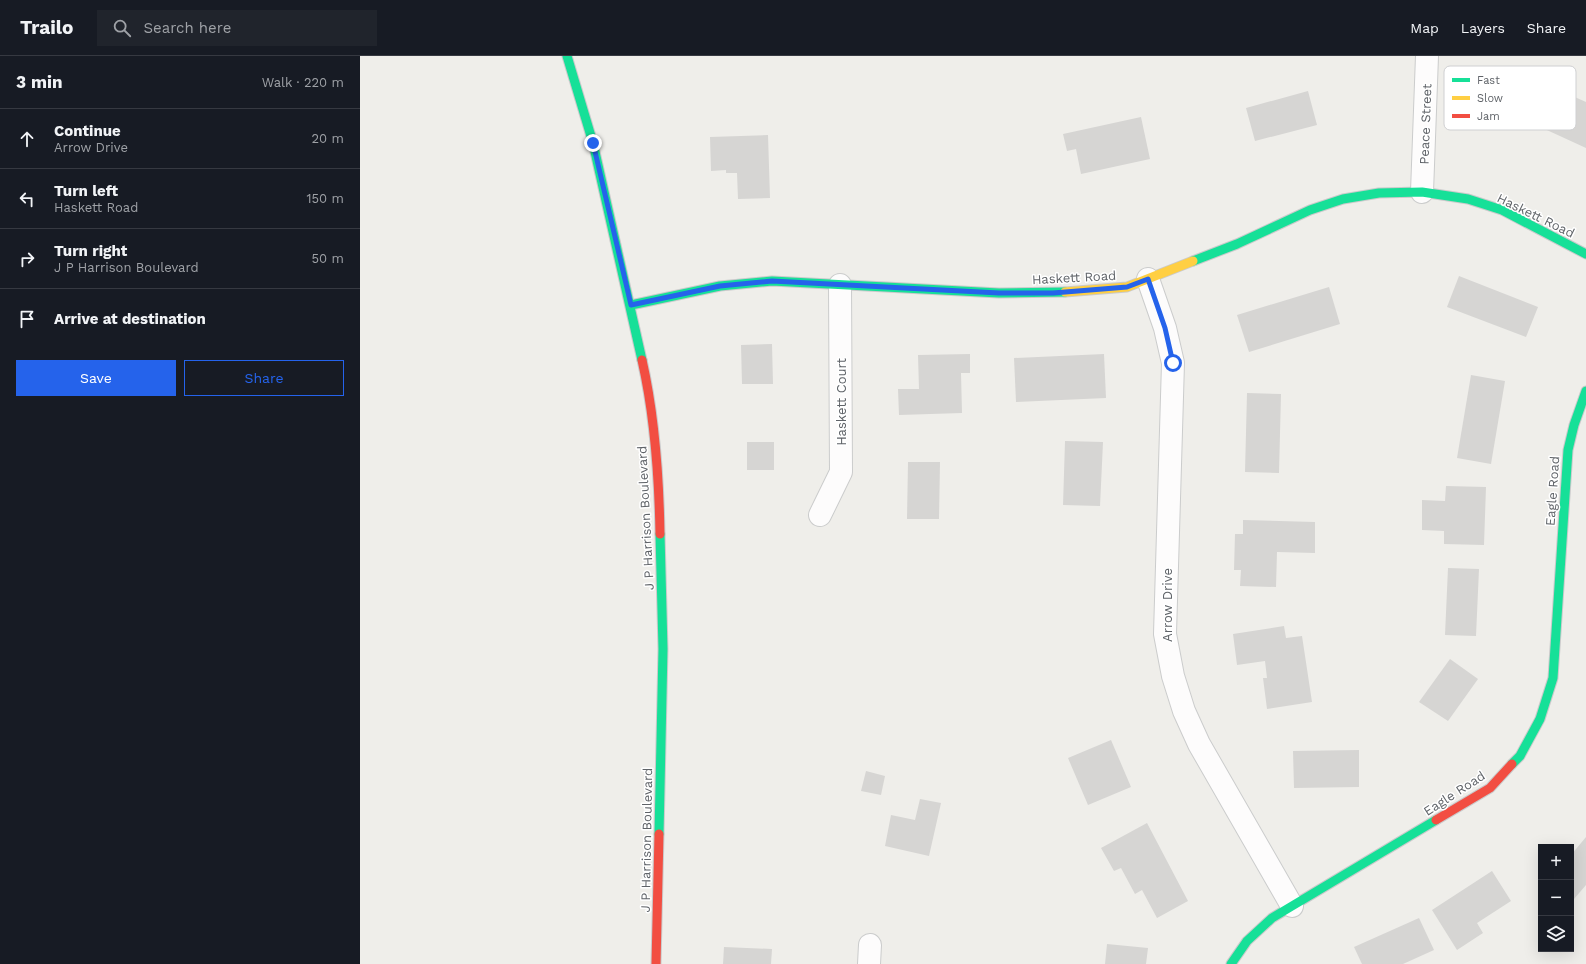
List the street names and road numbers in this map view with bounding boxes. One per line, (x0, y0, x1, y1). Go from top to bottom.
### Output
street label: Peace Street (1417, 83, 1434, 165)
street label: Haskett Road (1495, 190, 1577, 241)
street label: Haskett Road (1032, 268, 1117, 287)
street label: Haskett Court (834, 358, 849, 446)
street label: J P Harrison Boulevard (634, 445, 657, 591)
street label: Eagle Road (1543, 455, 1562, 527)
street label: Arrow Drive (1160, 568, 1175, 642)
street label: J P Harrison Boulevard (638, 768, 655, 912)
street label: Eagle Road (1421, 768, 1488, 819)

